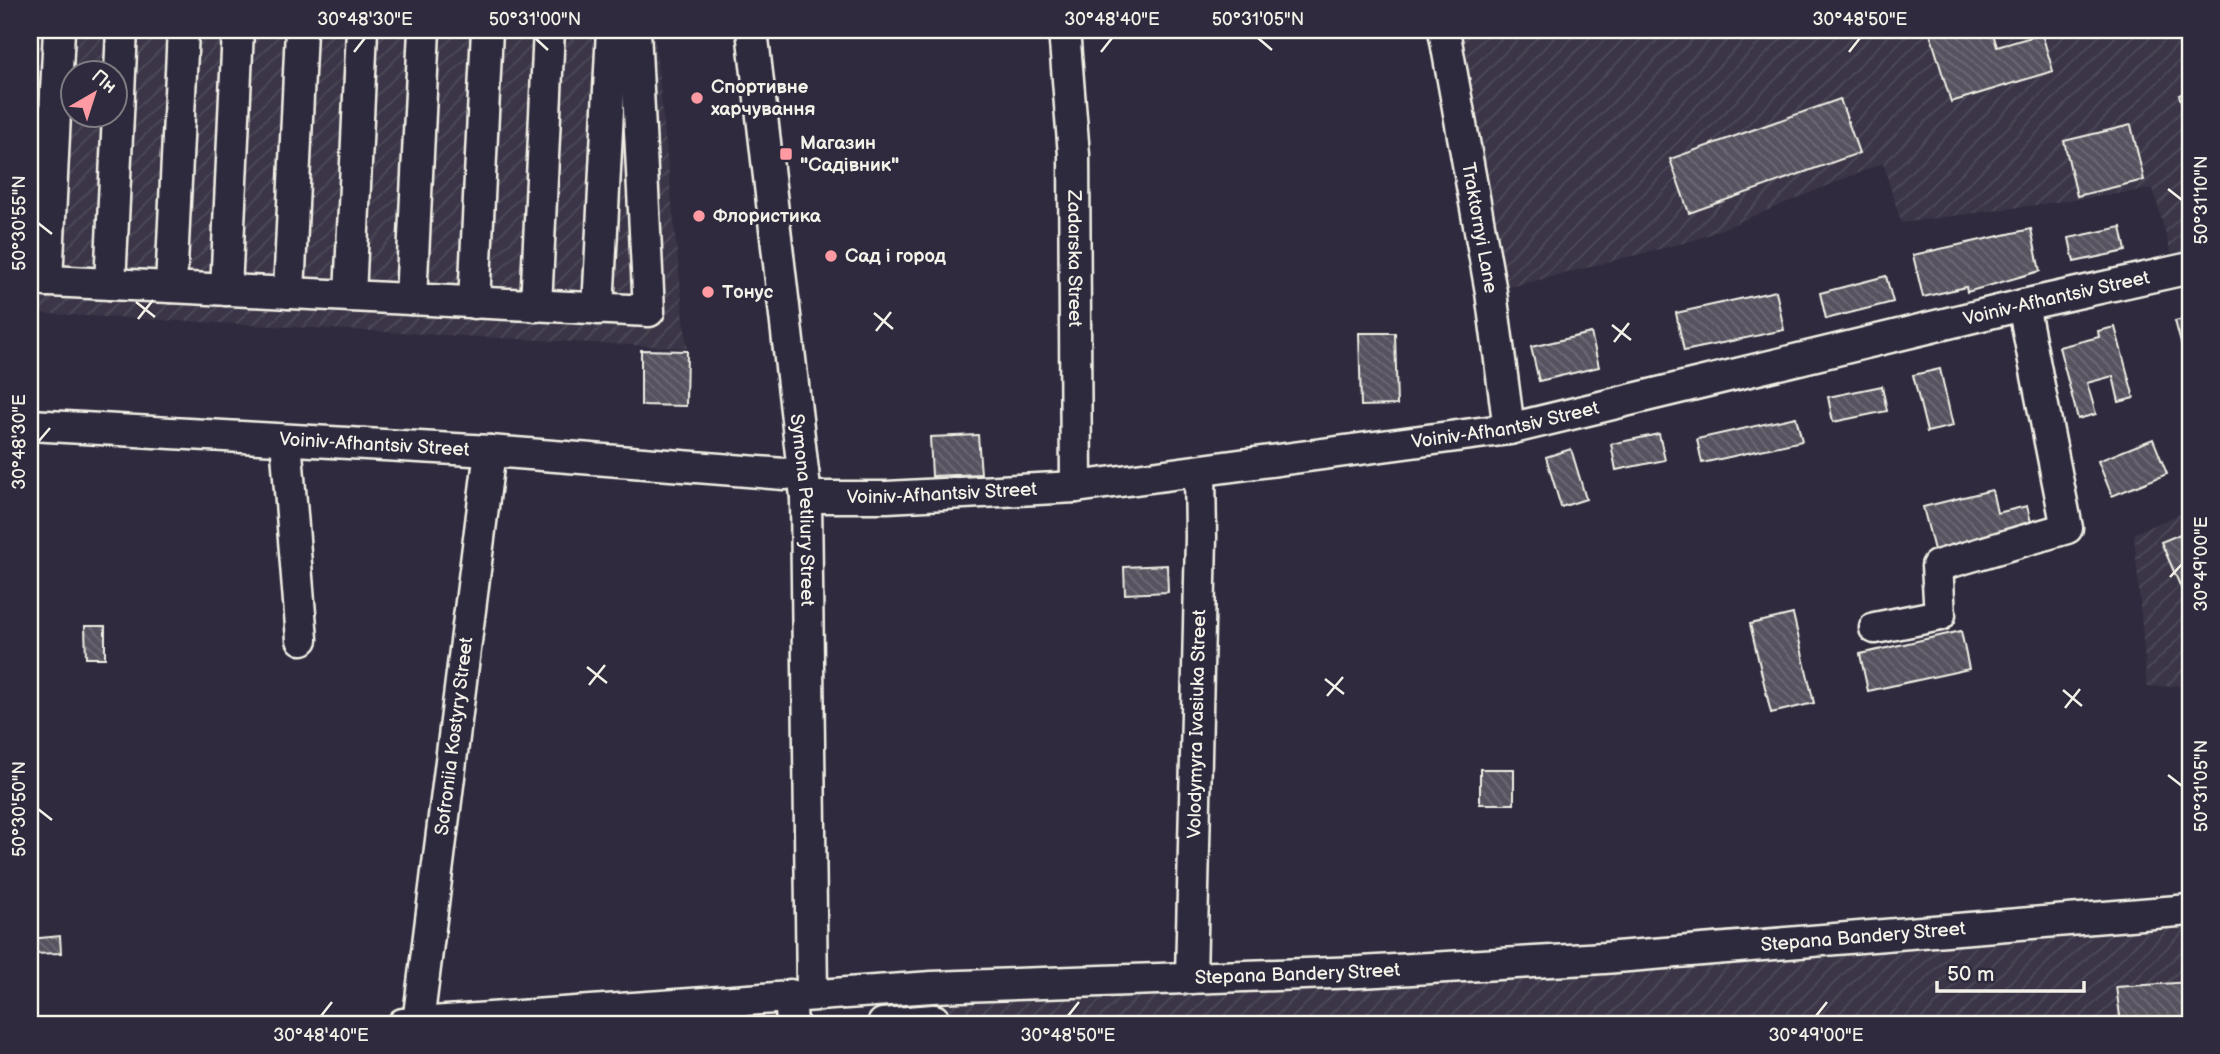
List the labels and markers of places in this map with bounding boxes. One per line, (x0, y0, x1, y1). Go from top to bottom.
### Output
place label: Спортивне харчування (711, 76, 815, 121)
marker: Спортивне харчування (689, 90, 705, 106)
place label: Магазин "Садівник" (800, 132, 899, 177)
marker: Магазин "Садівник" (778, 146, 794, 162)
place label: Флористика (713, 205, 822, 228)
marker: Флористика (691, 208, 707, 224)
place label: Сад і город (845, 245, 946, 268)
marker: Сад і город (823, 248, 839, 264)
place label: Тонус (722, 281, 774, 304)
marker: Тонус (700, 284, 716, 300)

